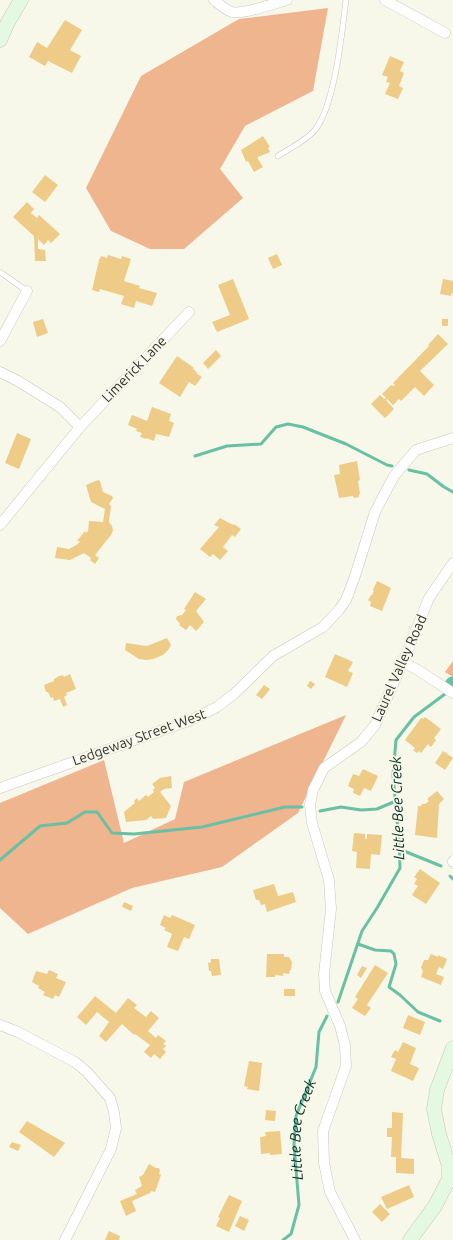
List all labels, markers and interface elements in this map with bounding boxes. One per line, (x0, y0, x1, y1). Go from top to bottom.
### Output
street label: Limerick Lane (98, 333, 170, 405)
street label: Laurel Valley Road (368, 612, 430, 724)
street label: Ledgeway Street West (70, 705, 209, 769)
water label: Little Bee Creek (387, 756, 407, 860)
water label: Little Bee Creek (285, 1076, 319, 1181)

